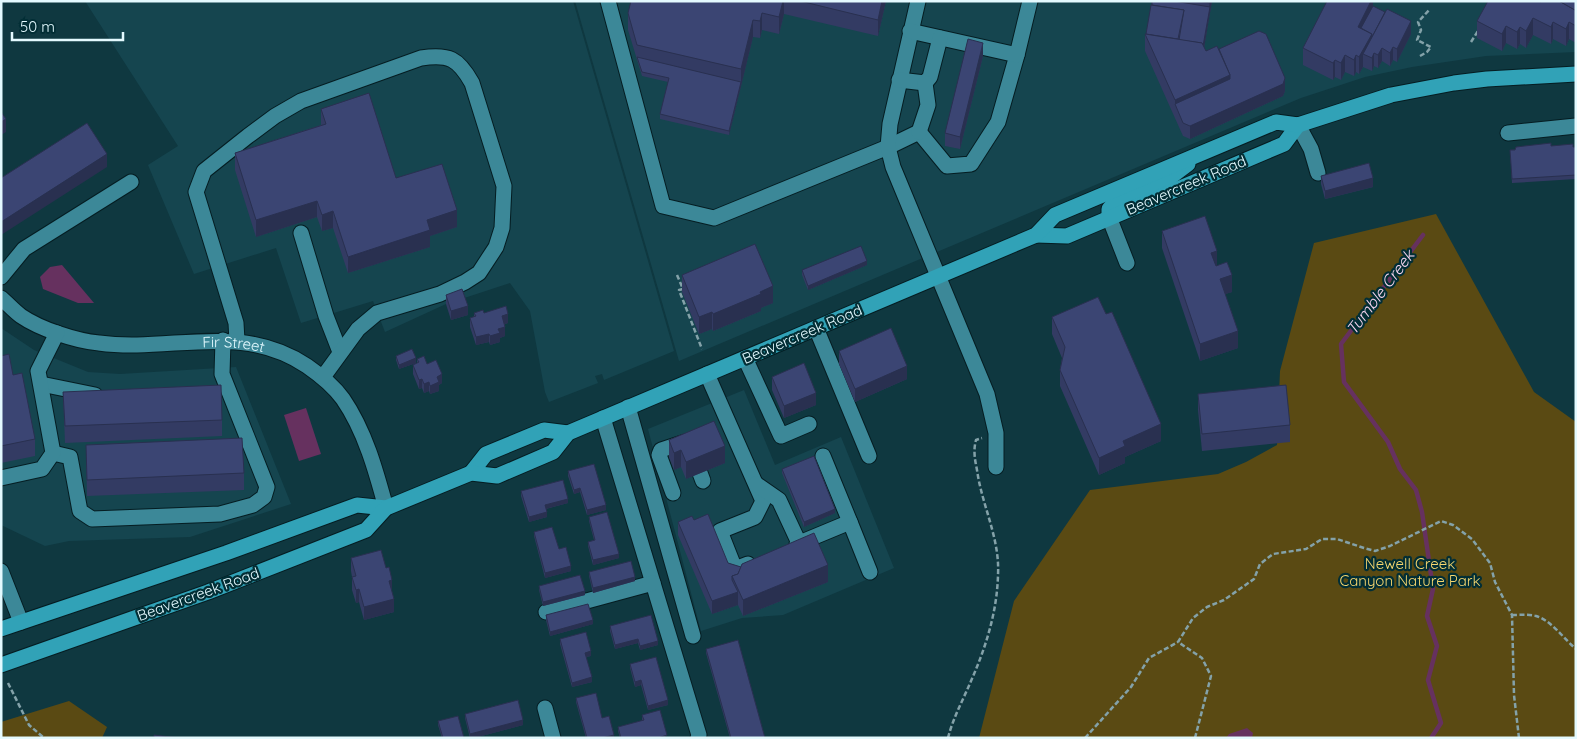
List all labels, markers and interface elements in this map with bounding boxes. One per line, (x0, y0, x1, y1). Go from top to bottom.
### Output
scale bar (12, 10, 124, 42)
text: 50 m (20, 17, 55, 36)
street label: Beavercreek Road (1123, 151, 1249, 219)
water label: Tumble Creek (1342, 245, 1419, 338)
street label: Beavercreek Road (739, 300, 865, 368)
street label: Fir Street (202, 332, 267, 356)
park label: Newell Creek Canyon Nature Park (1339, 554, 1481, 590)
street label: Beavercreek Road (134, 563, 262, 625)

